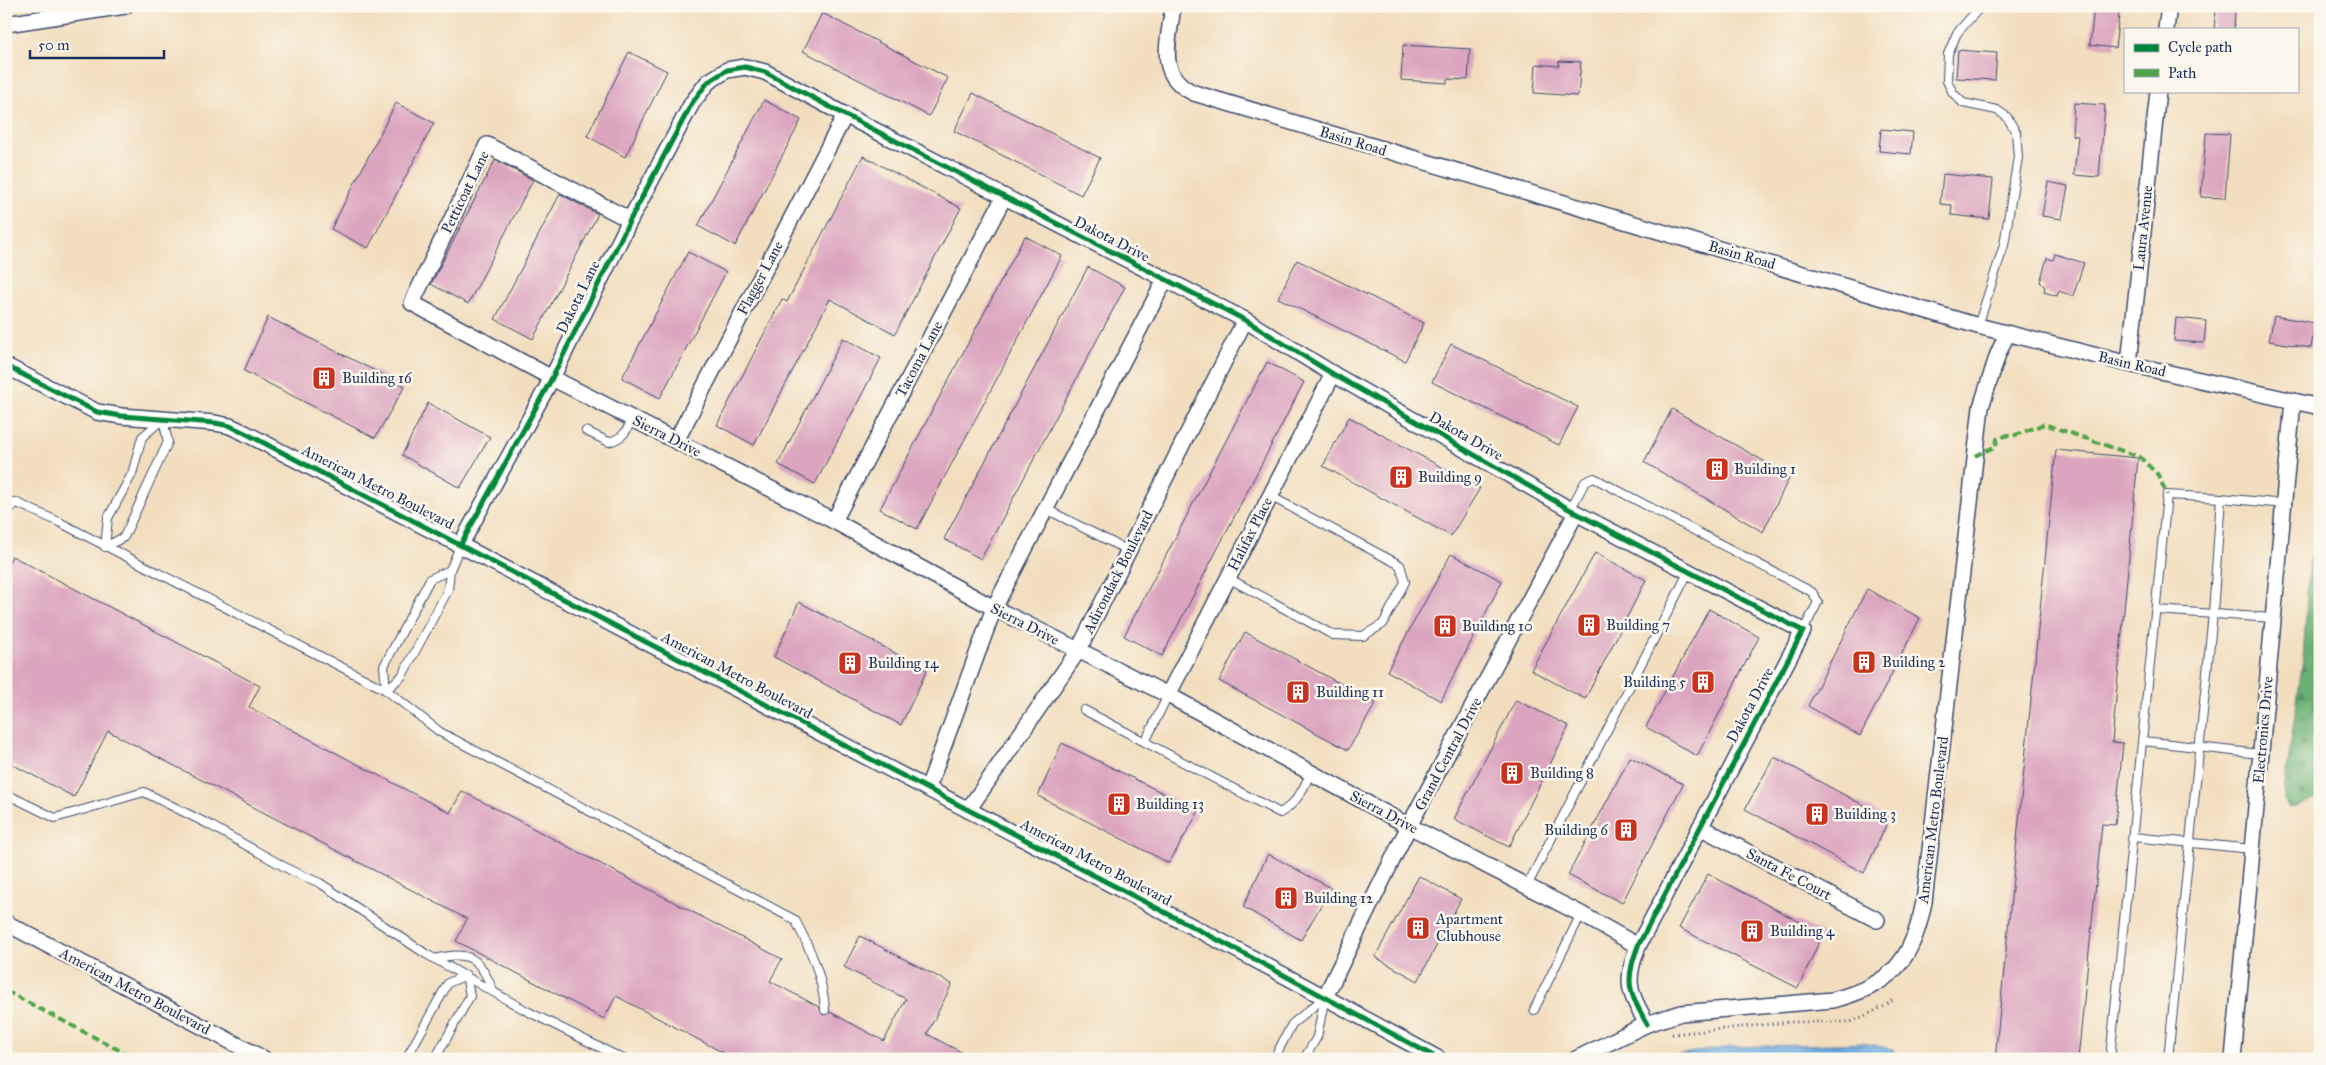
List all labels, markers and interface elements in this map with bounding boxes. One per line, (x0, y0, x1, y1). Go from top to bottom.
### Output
scale bar (30, 28, 164, 60)
legend (2124, 28, 2298, 92)
text: 50 m (38, 36, 70, 54)
text: Cycle path (2168, 38, 2233, 56)
text: Path (2168, 64, 2197, 82)
street label: Basin Road (1317, 122, 1389, 160)
street label: Petticoat Lane (437, 148, 493, 236)
street label: Laura Avenue (2130, 184, 2156, 272)
street label: Dakota Drive (1071, 212, 1153, 266)
street label: Basin Road (1706, 237, 1778, 273)
street label: Flagger Lane (733, 238, 787, 318)
street label: Dakota Lane (553, 257, 603, 337)
street label: Tacoma Lane (891, 318, 947, 400)
street label: Basin Road (2096, 347, 2168, 381)
building icon: Building 16 (311, 365, 337, 391)
place label: Building 16 (342, 369, 413, 387)
street label: Dakota Drive (1426, 408, 1506, 464)
street label: Sierra Drive (630, 411, 704, 461)
street label: American Metro Boulevard (298, 440, 457, 533)
building icon: Building 1 (1704, 456, 1730, 482)
place label: Building 1 (1734, 460, 1796, 478)
building icon: Building 9 (1388, 464, 1414, 490)
place label: Building 9 (1418, 468, 1482, 486)
street label: Halifax Place (1224, 494, 1276, 574)
street label: Adirondack Boulevard (1079, 507, 1157, 637)
street label: Sierra Drive (988, 599, 1062, 649)
building icon: Building 7 (1576, 612, 1602, 638)
building icon: Building 10 (1432, 613, 1458, 639)
place label: Building 7 (1606, 616, 1670, 634)
place label: Building 10 (1462, 617, 1533, 635)
street label: American Metro Boulevard (658, 627, 816, 723)
building icon: Building 2 (1851, 649, 1877, 675)
building icon: Building 14 (837, 650, 863, 676)
place label: Building 2 (1882, 653, 1946, 671)
place label: Building 14 (868, 654, 939, 672)
street label: Dakota Drive (1723, 664, 1777, 746)
building icon: Building 5 (1690, 669, 1716, 695)
place label: Building 5 (1623, 673, 1686, 691)
street label: Electronics Drive (2249, 676, 2277, 784)
building icon: Building 11 (1285, 679, 1311, 705)
place label: Building 11 (1316, 683, 1384, 701)
street label: Grand Central Drive (1411, 694, 1485, 814)
street label: American Metro Boulevard (1914, 735, 1952, 906)
building icon: Building 8 (1499, 760, 1525, 786)
place label: Building 8 (1530, 764, 1594, 782)
street label: Sierra Drive (1347, 787, 1421, 837)
building icon: Building 13 (1106, 791, 1132, 817)
place label: Building 13 (1136, 795, 1204, 813)
building icon: Building 3 (1804, 801, 1830, 827)
place label: Building 3 (1834, 805, 1896, 823)
street label: American Metro Boulevard (1017, 814, 1175, 910)
building icon: Building 6 (1613, 817, 1639, 843)
place label: Building 6 (1544, 821, 1609, 839)
street label: Santa Fe Court (1743, 844, 1835, 904)
building icon: Building 12 (1273, 885, 1299, 911)
place label: Building 12 (1304, 889, 1374, 907)
place label: Apartment Clubhouse (1435, 910, 1504, 945)
building icon: Apartment Clubhouse (1405, 915, 1431, 941)
building icon: Building 4 (1739, 918, 1765, 944)
place label: Building 4 (1770, 922, 1835, 940)
street label: American Metro Boulevard (56, 943, 214, 1039)

